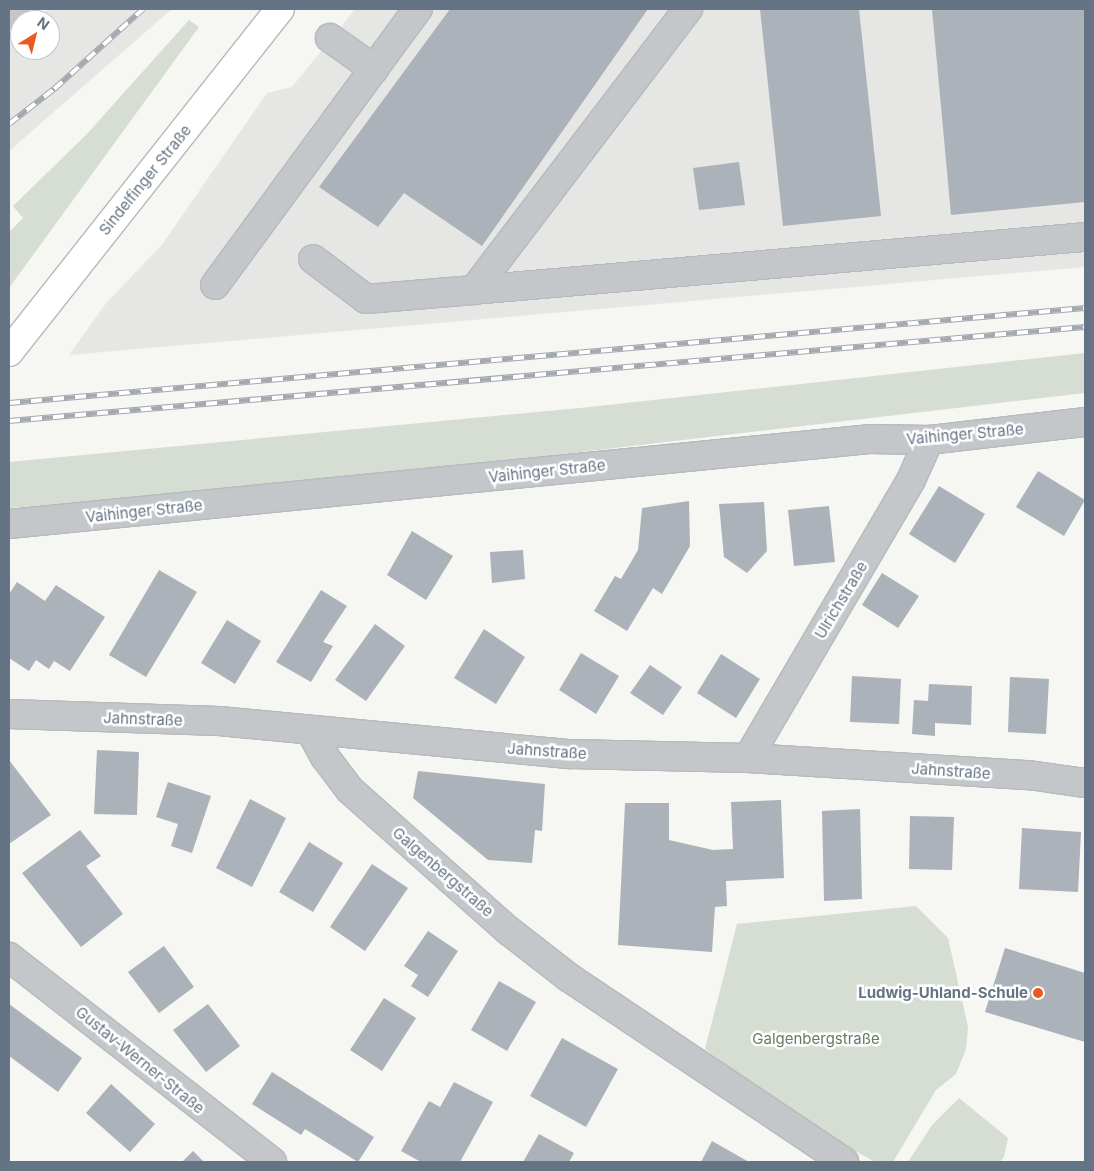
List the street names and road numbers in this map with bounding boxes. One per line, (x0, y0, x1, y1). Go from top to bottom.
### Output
street label: Sindelfinger Straße (95, 121, 195, 239)
street label: Vaihinger Straße (906, 420, 1024, 448)
street label: Vaihinger Straße (488, 456, 606, 486)
street label: Vaihinger Straße (85, 496, 203, 526)
street label: Ulrichstraße (811, 558, 871, 642)
street label: Jahnstraße (103, 709, 183, 729)
street label: Jahnstraße (507, 739, 587, 763)
street label: Jahnstraße (911, 759, 991, 783)
street label: Galgenbergstraße (389, 823, 497, 921)
street label: Gustav-Werner-Straße (72, 1003, 208, 1117)

